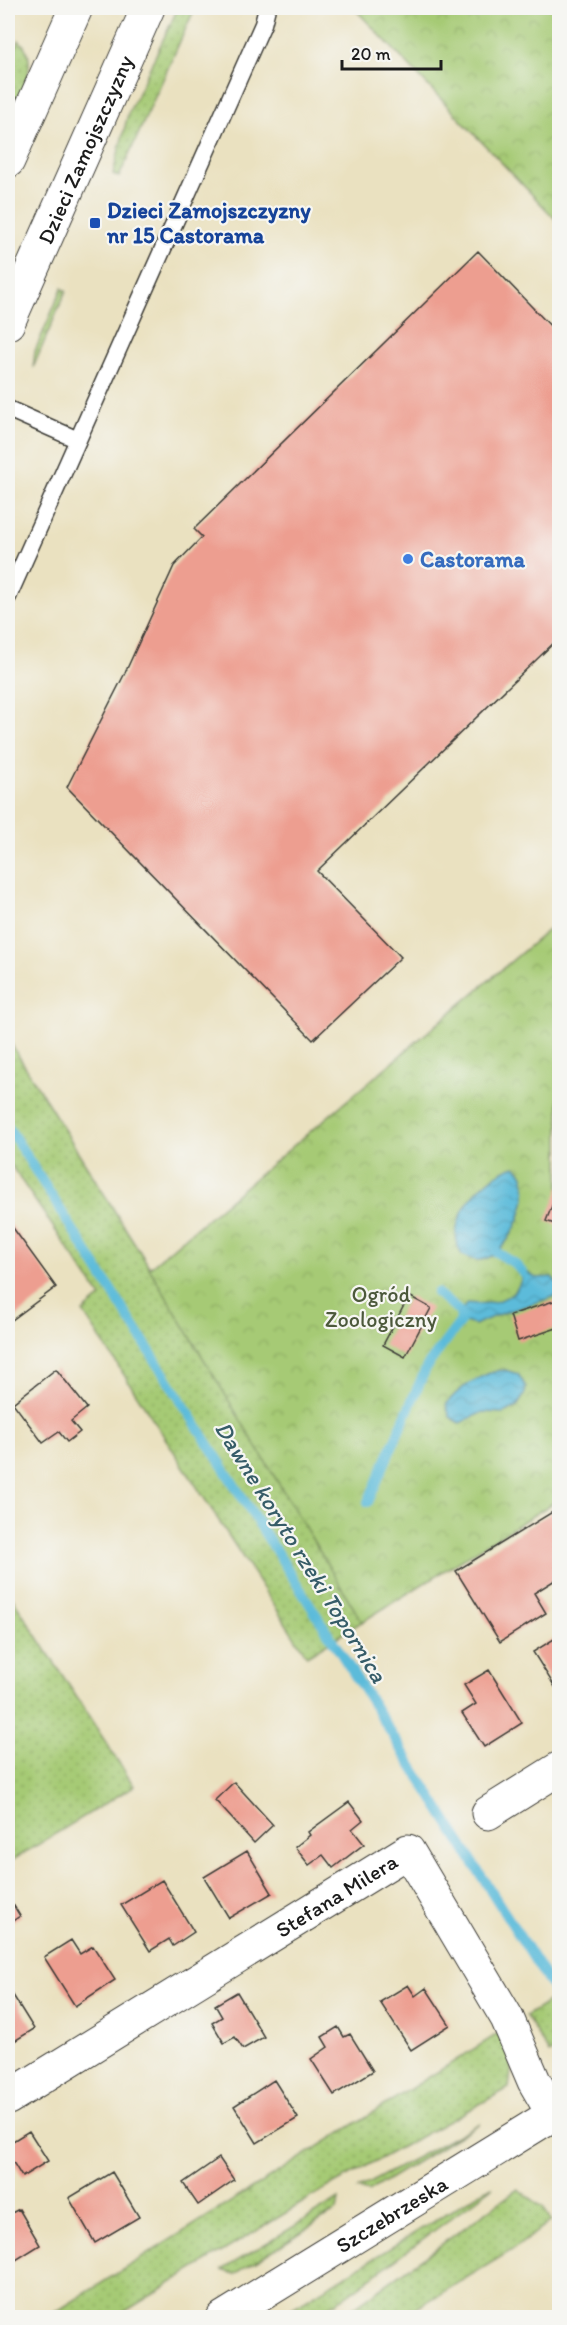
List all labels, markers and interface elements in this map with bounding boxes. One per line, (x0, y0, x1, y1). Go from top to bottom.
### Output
scale bar (342, 33, 441, 71)
text: 20 m (351, 43, 391, 65)
street label: Dzieci Zamojszczyzny (32, 50, 140, 248)
place label: Dzieci Zamojszczyzny nr 15 Castorama (106, 197, 311, 249)
marker: Dzieci Zamojszczyzny nr 15 Castorama (88, 216, 102, 230)
place label: Castorama (420, 546, 525, 573)
marker: Castorama (401, 552, 415, 566)
park label: Ogród Zoologiczny (325, 1281, 438, 1333)
water label: Dawne koryto rzeki Topornica (209, 1416, 394, 1688)
street label: Stefana Milera (271, 1847, 403, 1943)
street label: Szczebrzeska (331, 2169, 453, 2259)

